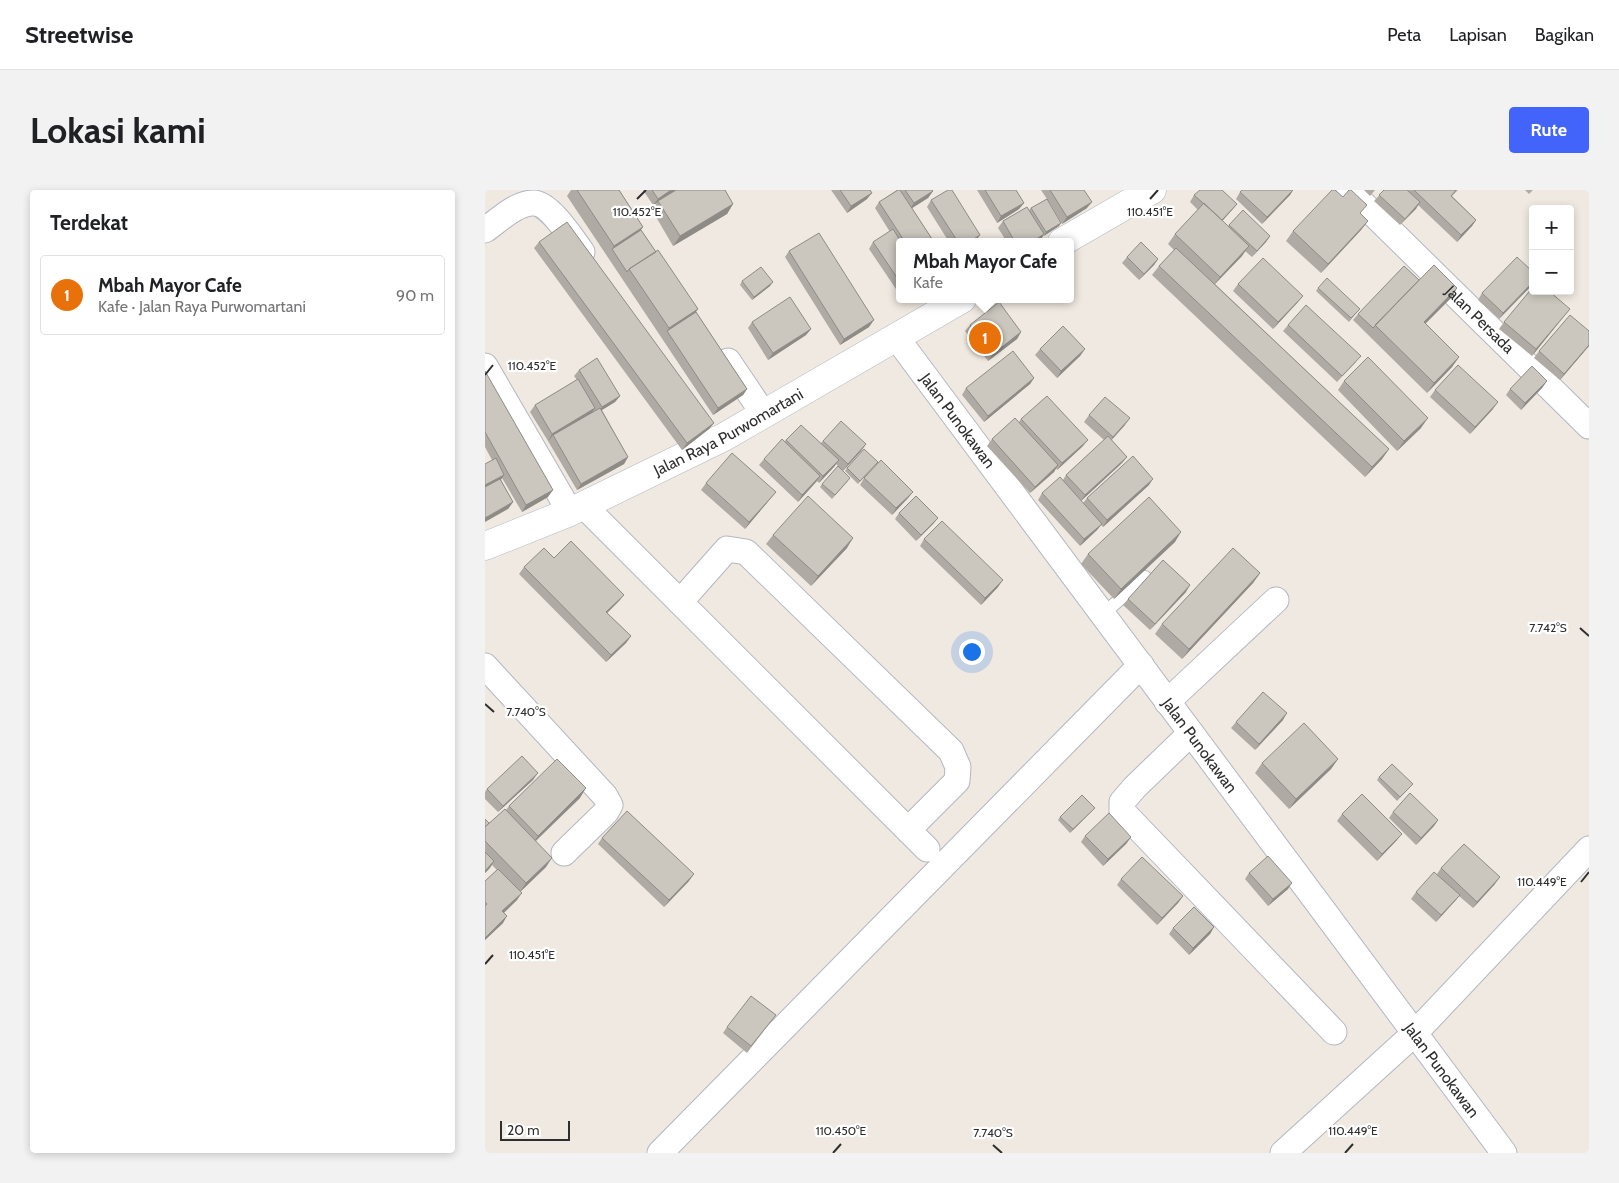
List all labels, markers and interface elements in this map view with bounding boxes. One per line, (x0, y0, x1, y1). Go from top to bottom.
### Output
text: Streetwise (25, 20, 133, 49)
text: Peta (1387, 24, 1421, 46)
text: Lapisan (1449, 24, 1507, 46)
text: Bagikan (1535, 24, 1594, 46)
button: Rute (1509, 107, 1589, 153)
text: Lokasi kami (30, 109, 206, 152)
text: 110.452°E (613, 204, 662, 219)
text: 110.451°E (1127, 204, 1173, 219)
map controls (1529, 205, 1574, 295)
button: + (1529, 205, 1574, 250)
text: Terdekat (50, 210, 128, 235)
popup (896, 238, 1074, 303)
text: Mbah Mayor Cafe (913, 250, 1057, 273)
button: − (1529, 250, 1574, 295)
text: Kafe (913, 273, 943, 292)
text: Mbah Mayor Cafe (98, 274, 242, 297)
street label: Jalan Persada (1441, 280, 1519, 357)
text: 1 (64, 286, 70, 305)
text: 90 m (396, 286, 434, 305)
text: Kafe · Jalan Raya Purwomartani (98, 297, 306, 316)
pin: 1 (969, 319, 1001, 357)
text: 110.452°E (508, 358, 557, 373)
street label: Jalan Punokawan (916, 368, 1000, 472)
street label: Jalan Raya Purwomartani (649, 384, 806, 480)
text: 7.742°S (1529, 620, 1567, 635)
your location (959, 639, 985, 665)
street label: Jalan Punokawan (1158, 693, 1242, 796)
text: 7.740°S (506, 704, 546, 719)
text: 110.449°E (1517, 874, 1567, 889)
text: 110.451°E (509, 947, 555, 962)
street label: Jalan Punokawan (1400, 1018, 1484, 1121)
scale bar (500, 1118, 570, 1141)
text: 20 m (507, 1121, 540, 1139)
text: 110.450°E (816, 1123, 867, 1138)
text: 110.449°E (1328, 1123, 1378, 1138)
text: 7.740°S (973, 1125, 1013, 1140)

